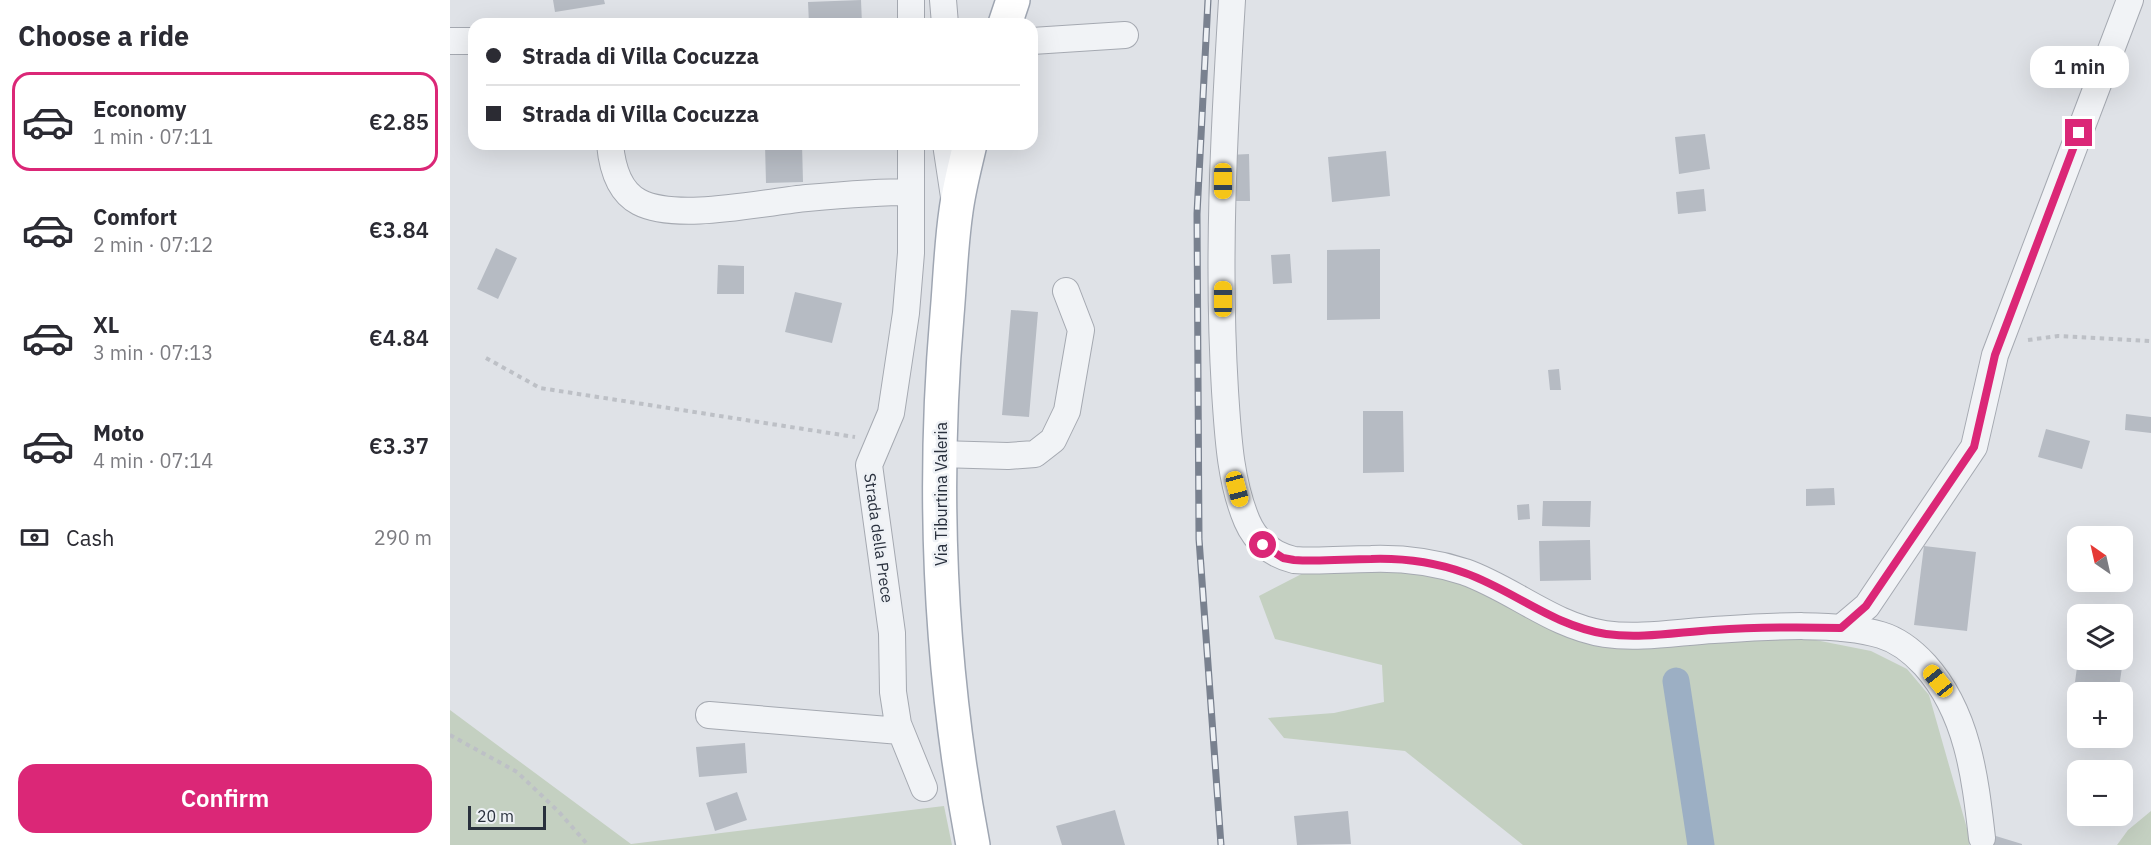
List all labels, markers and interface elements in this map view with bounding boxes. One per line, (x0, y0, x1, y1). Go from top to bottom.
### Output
text: Choose a ride (18, 18, 189, 53)
text: Strada di Villa Cocuzza (522, 41, 759, 70)
callout: 1 min (2030, 46, 2128, 88)
text: 1 min (2054, 53, 2105, 80)
text: Economy (93, 94, 187, 123)
icon: car (21, 95, 75, 149)
text: Strada di Villa Cocuzza (522, 99, 759, 128)
text: €2.85 (369, 107, 429, 136)
route end (2065, 119, 2092, 146)
text: 1 min · 07:11 (93, 123, 213, 150)
car (1214, 163, 1232, 199)
text: Comfort (93, 202, 177, 231)
icon: car (21, 203, 75, 257)
text: €3.84 (369, 215, 429, 244)
text: 2 min · 07:12 (93, 231, 213, 258)
car (1214, 281, 1232, 317)
text: XL (93, 310, 119, 339)
icon: car (21, 311, 75, 365)
text: €4.84 (369, 323, 429, 352)
text: 3 min · 07:13 (93, 339, 213, 366)
text: Moto (93, 418, 144, 447)
icon: car (21, 419, 75, 473)
street label: Via Tiburtina Valeria (931, 422, 951, 566)
text: €3.37 (369, 431, 429, 460)
text: 4 min · 07:14 (93, 447, 213, 474)
car (1224, 469, 1250, 509)
street label: Strada della Prece (860, 472, 898, 604)
icon: cash (18, 521, 51, 554)
text: Cash (66, 523, 115, 552)
text: 290 m (374, 524, 432, 551)
north arrow (2067, 526, 2133, 592)
map controls (2067, 526, 2133, 826)
route start (1249, 531, 1276, 558)
button: layers (2067, 604, 2133, 670)
car (1920, 661, 1956, 701)
button: + (2067, 682, 2133, 748)
button: − (2067, 760, 2133, 826)
button: Confirm (18, 764, 432, 833)
scale bar (468, 803, 546, 830)
text: 20 m (477, 806, 514, 826)

